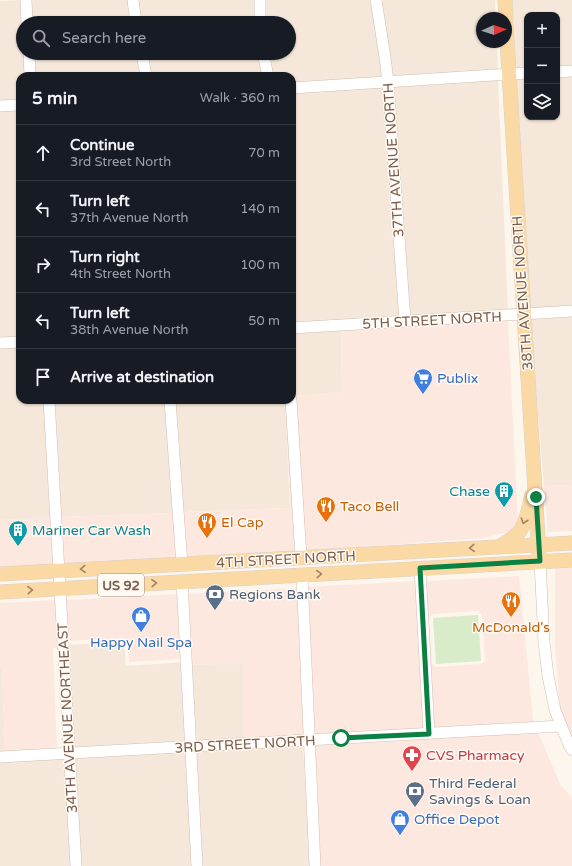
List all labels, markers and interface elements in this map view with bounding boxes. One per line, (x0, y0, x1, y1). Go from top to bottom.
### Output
north arrow (476, 12, 512, 48)
map controls (524, 12, 560, 120)
button: + (524, 12, 560, 48)
search box (16, 16, 296, 60)
icon: search (30, 27, 52, 49)
text: Search here (62, 29, 146, 47)
button: − (524, 48, 560, 84)
street label: 37TH AVENUE NORTH (380, 82, 407, 238)
button: layers (524, 84, 560, 120)
text: 5 min (32, 88, 77, 109)
text: Walk · 360 m (200, 90, 280, 106)
text: Continue (70, 136, 134, 154)
icon: ahead (32, 142, 54, 164)
text: 70 m (248, 145, 280, 161)
text: 3rd Street North (70, 154, 171, 170)
text: Turn left (70, 192, 130, 210)
icon: left (32, 198, 54, 220)
text: 140 m (240, 201, 280, 217)
text: 37th Avenue North (70, 210, 189, 226)
street label: 38TH AVENUE NORTH (509, 215, 536, 371)
text: Turn right (70, 248, 140, 266)
icon: right (32, 254, 54, 276)
text: 100 m (240, 257, 280, 273)
text: 4th Street North (70, 266, 171, 282)
text: Turn left (70, 304, 130, 322)
street label: 5TH STREET NORTH (362, 308, 502, 333)
icon: left (32, 310, 54, 332)
text: 50 m (248, 313, 280, 329)
text: 38th Avenue North (70, 322, 189, 338)
icon: arrive (32, 366, 54, 388)
supermarket icon: Publix (412, 367, 434, 395)
text: Arrive at destination (70, 368, 214, 386)
place label: Publix (437, 370, 478, 387)
building icon: Chase (493, 480, 515, 508)
place label: Chase (449, 483, 490, 500)
route end (527, 488, 545, 506)
restaurant icon: Taco Bell (315, 495, 337, 523)
place label: Taco Bell (340, 498, 399, 515)
restaurant icon: El Cap (196, 511, 218, 539)
place label: El Cap (221, 514, 264, 531)
one-way arrow (520, 517, 529, 524)
building icon: Mariner Car Wash (7, 519, 29, 547)
place label: Mariner Car Wash (32, 522, 151, 539)
one-way arrow (469, 544, 475, 552)
street label: 4TH STREET NORTH (216, 547, 356, 572)
one-way arrow (80, 565, 86, 574)
one-way arrow (316, 570, 322, 579)
road number: US 92 (98, 574, 144, 596)
one-way arrow (151, 578, 157, 587)
bank icon: Regions Bank (204, 583, 226, 611)
one-way arrow (27, 585, 33, 594)
place label: Regions Bank (229, 586, 321, 603)
restaurant icon: McDonald's (500, 590, 522, 618)
shop icon: Happy Nail Spa (130, 605, 152, 633)
place label: McDonald's (472, 619, 550, 636)
street label: 34TH AVENUE NORTHEAST (54, 622, 81, 814)
place label: Happy Nail Spa (90, 634, 192, 651)
route start (332, 729, 350, 747)
street label: 3RD STREET NORTH (174, 732, 316, 757)
pharmacy icon: CVS Pharmacy (401, 744, 423, 772)
place label: CVS Pharmacy (426, 747, 525, 764)
place label: Third Federal Savings & Loan (429, 775, 531, 808)
bank icon: Third Federal Savings & Loan (404, 780, 426, 808)
shop icon: Office Depot (389, 808, 411, 836)
place label: Office Depot (414, 811, 500, 828)

